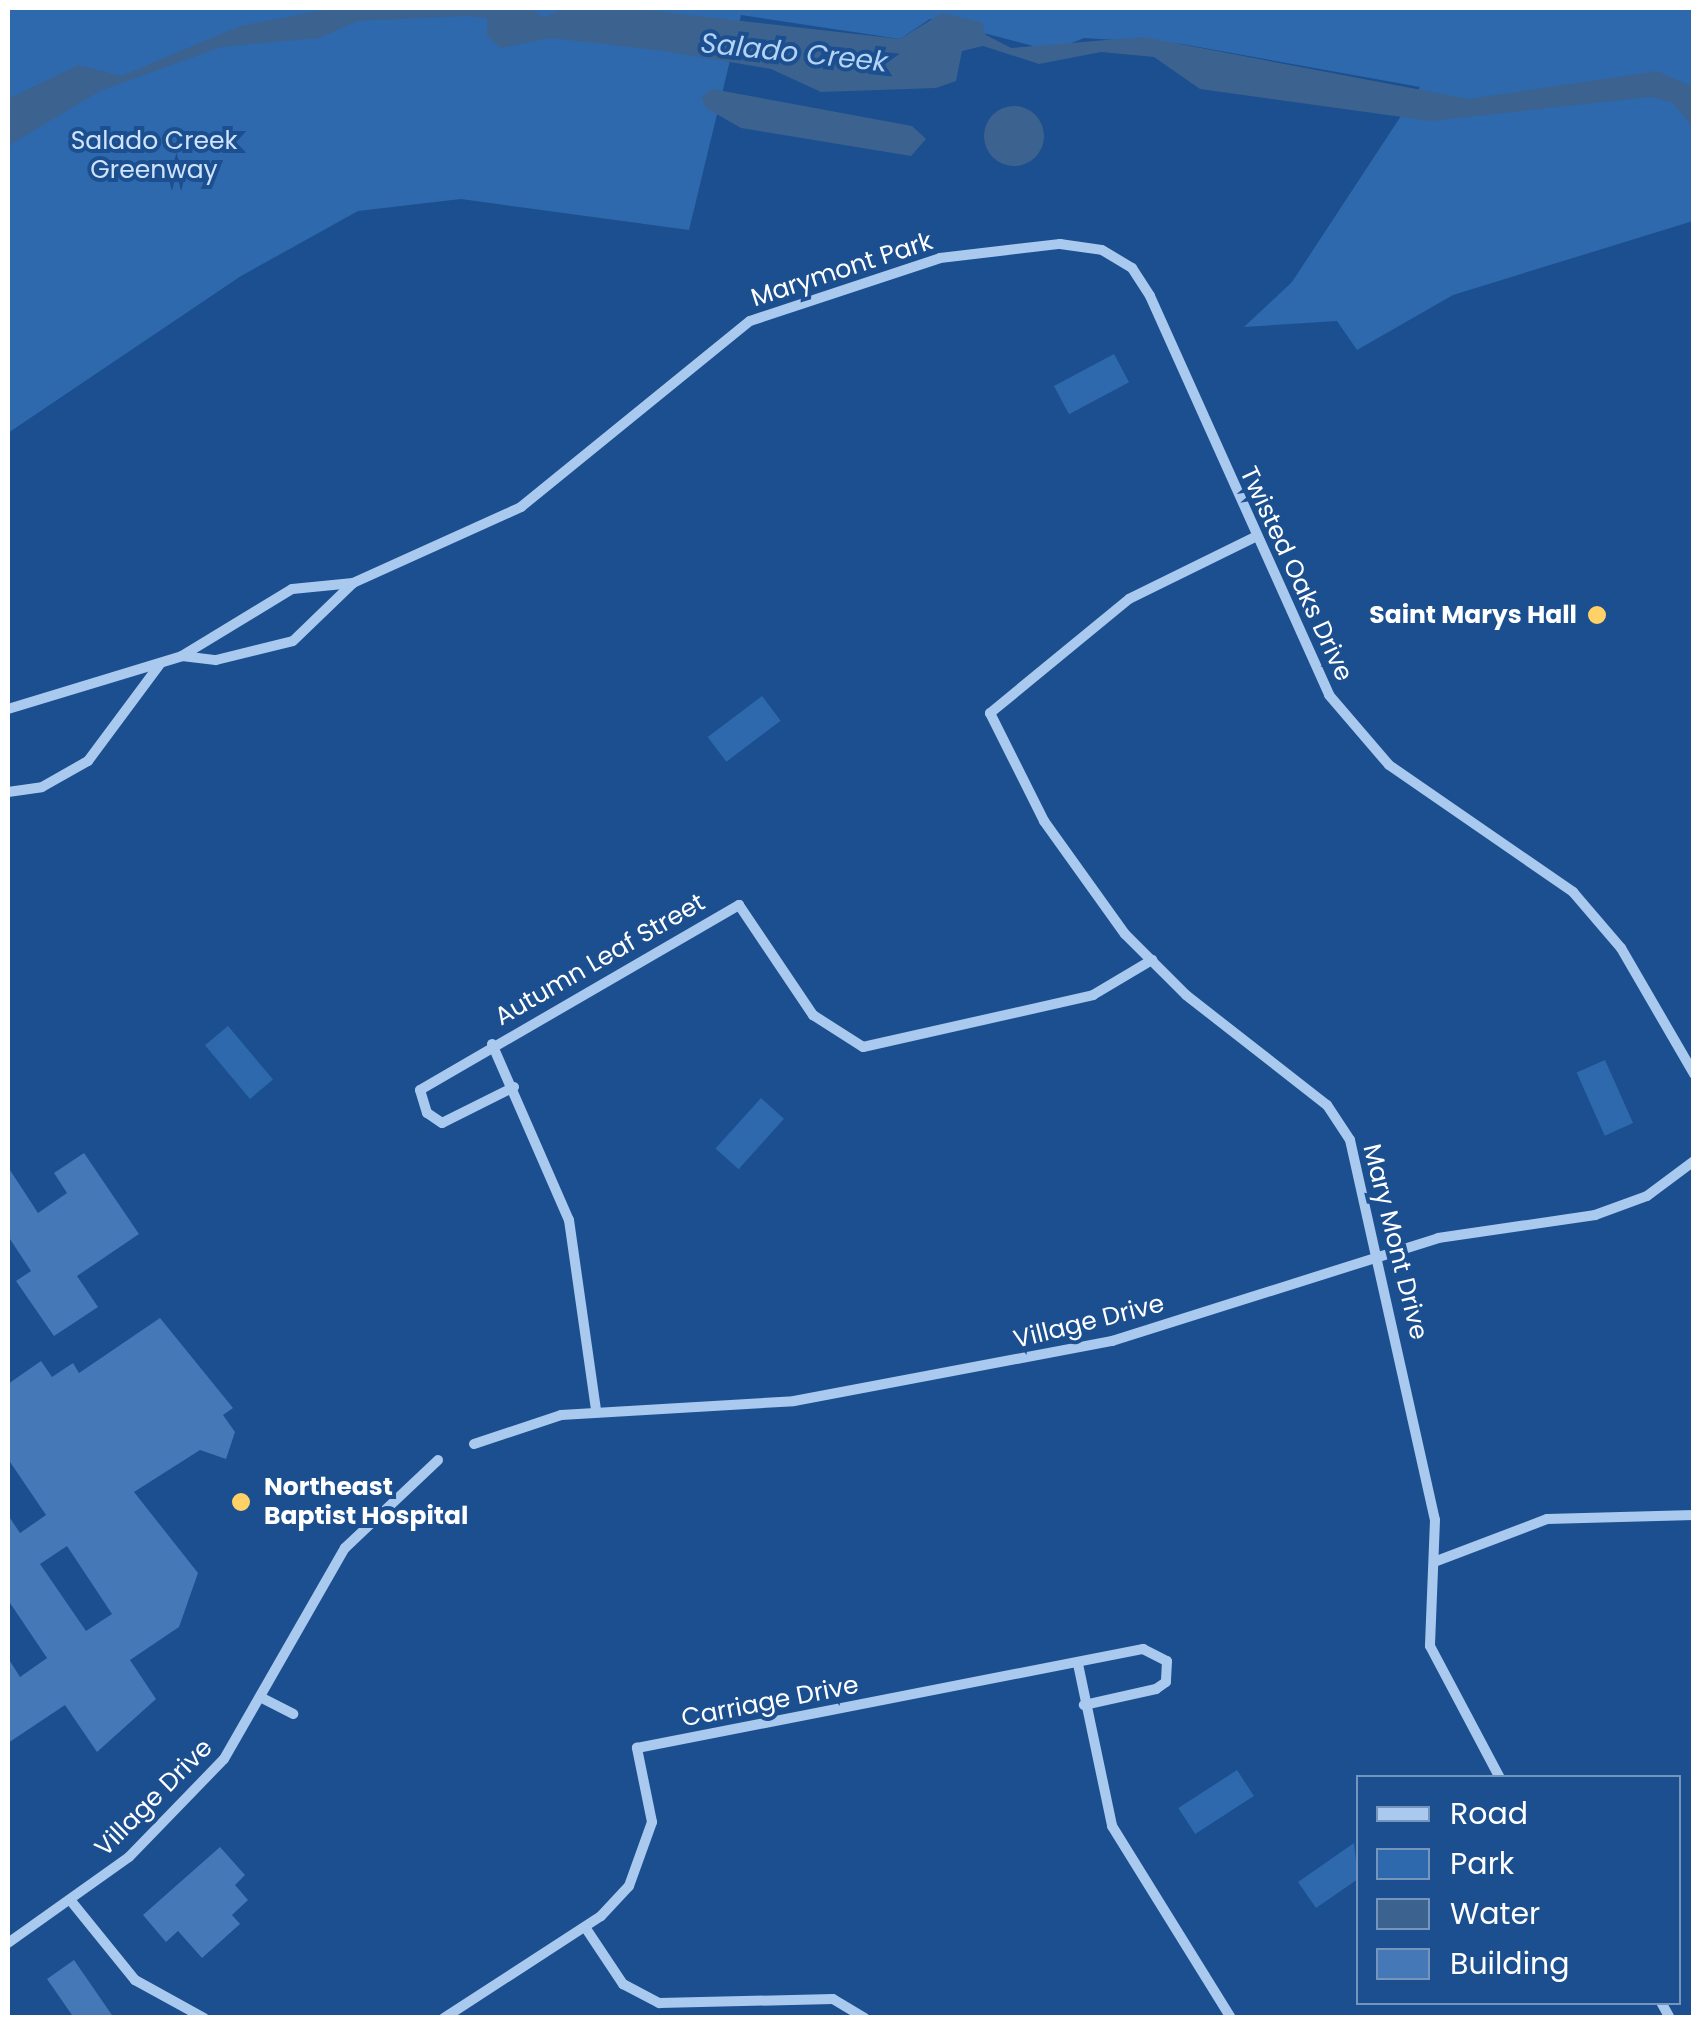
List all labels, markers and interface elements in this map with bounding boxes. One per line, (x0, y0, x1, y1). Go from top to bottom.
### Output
water label: Salado Creek (699, 26, 889, 80)
park label: Salado Creek Greenway (71, 127, 237, 186)
street label: Marymont Park (748, 227, 936, 313)
street label: Twisted Oaks Drive (1233, 462, 1359, 686)
place label: Saint Marys Hall (1369, 600, 1577, 630)
marker: Saint Marys Hall (1586, 604, 1608, 626)
street label: Autumn Leaf Street (490, 888, 710, 1032)
street label: Mary Mont Drive (1356, 1141, 1434, 1343)
street label: Village Drive (1011, 1289, 1167, 1355)
place label: Northeast Baptist Hospital (264, 1473, 468, 1532)
marker: Northeast Baptist Hospital (228, 1489, 254, 1515)
street label: Carriage Drive (679, 1670, 861, 1734)
street label: Village Drive (89, 1733, 219, 1863)
legend (1356, 1775, 1681, 2005)
text: Road (1450, 1792, 1528, 1835)
text: Park (1450, 1842, 1514, 1885)
text: Water (1450, 1892, 1540, 1935)
text: Building (1450, 1942, 1570, 1985)

